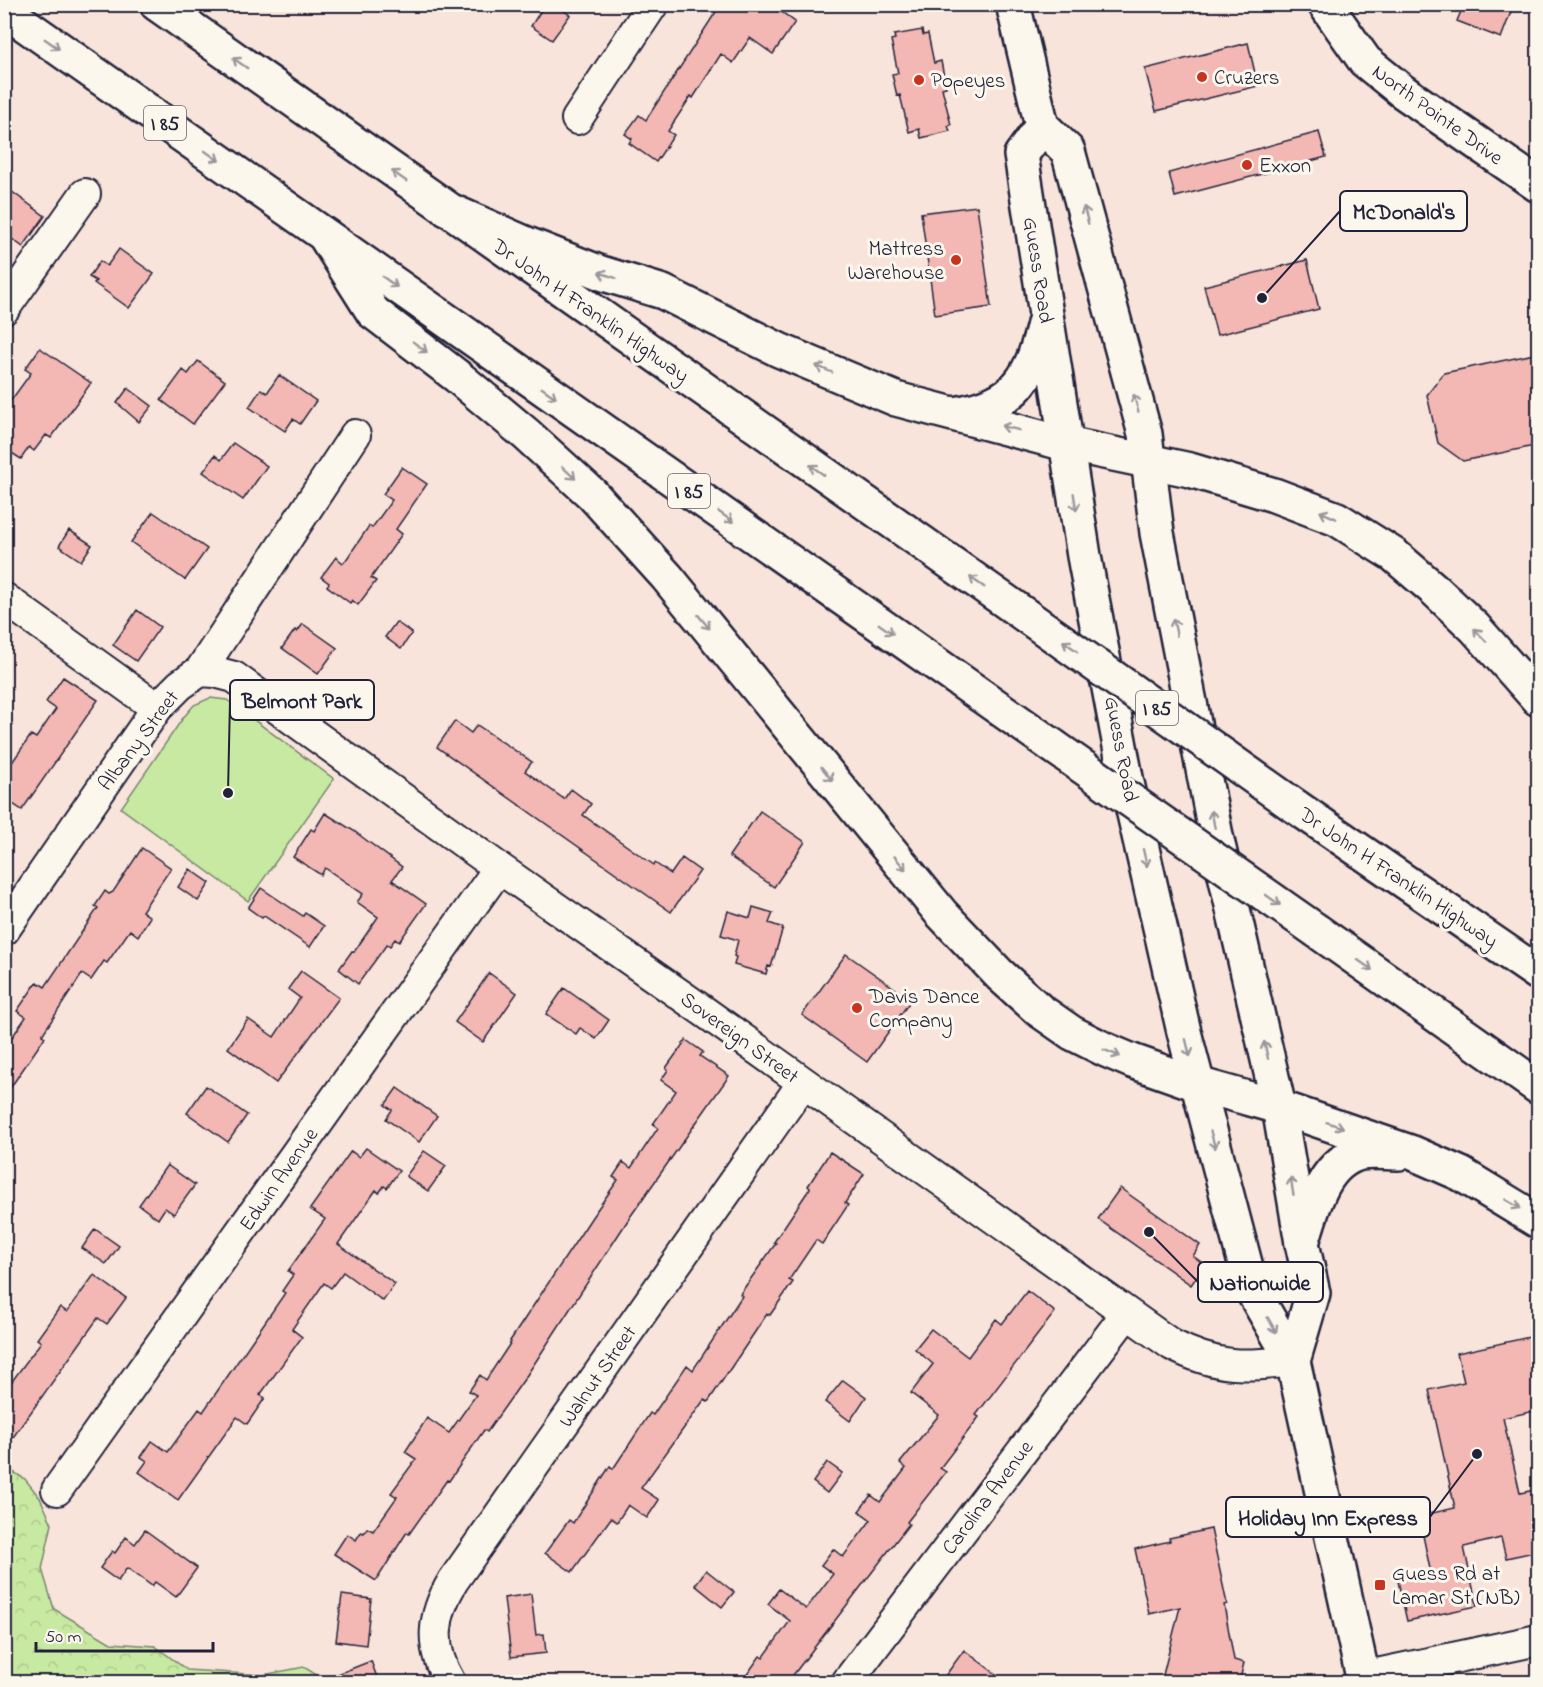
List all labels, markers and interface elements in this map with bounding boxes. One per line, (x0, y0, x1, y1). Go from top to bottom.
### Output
one-way arrow (44, 38, 60, 50)
one-way arrow (232, 57, 248, 69)
street label: North Pointe Drive (1365, 58, 1509, 174)
place label: Cruzers (1214, 64, 1279, 94)
place label: Popeyes (931, 67, 1005, 99)
marker: Cruzers (1195, 70, 1209, 84)
marker: Popeyes (912, 73, 926, 87)
road number: I 85 (144, 106, 186, 140)
one-way arrow (203, 150, 219, 162)
place label: Exxon (1259, 152, 1311, 182)
marker: Exxon (1240, 158, 1254, 172)
one-way arrow (391, 169, 407, 182)
callout: McDonald's (1340, 191, 1467, 231)
text: McDonald's (1353, 198, 1455, 230)
one-way arrow (1079, 206, 1091, 225)
street label: Guess Road (1014, 215, 1060, 326)
street label: Dr John H Franklin Highway (483, 232, 694, 393)
place label: Mattress Warehouse (848, 235, 945, 289)
marker: Mattress Warehouse (949, 253, 963, 267)
one-way arrow (598, 268, 617, 279)
one-way arrow (381, 276, 397, 288)
one-way arrow (412, 340, 428, 353)
one-way arrow (816, 363, 834, 374)
one-way arrow (541, 387, 557, 399)
one-way arrow (1130, 394, 1142, 413)
one-way arrow (1000, 422, 1019, 434)
one-way arrow (810, 464, 826, 476)
one-way arrow (561, 466, 576, 480)
road number: I 85 (668, 474, 710, 508)
one-way arrow (1070, 491, 1081, 511)
one-way arrow (1319, 509, 1337, 520)
one-way arrow (718, 511, 734, 523)
one-way arrow (969, 575, 986, 588)
one-way arrow (697, 614, 710, 630)
one-way arrow (1169, 618, 1180, 638)
one-way arrow (878, 623, 894, 635)
one-way arrow (1473, 627, 1487, 642)
one-way arrow (1062, 640, 1078, 653)
callout: Belmont Park (230, 680, 374, 720)
street label: Albany Street (92, 685, 189, 799)
text: Belmont Park (241, 687, 364, 719)
road number: I 85 (1136, 691, 1178, 725)
street label: Guess Road (1095, 694, 1145, 805)
one-way arrow (821, 765, 834, 781)
street label: Dr John H Franklin Highway (1290, 800, 1503, 958)
one-way arrow (1207, 809, 1218, 829)
one-way arrow (1139, 848, 1151, 867)
one-way arrow (893, 855, 907, 870)
one-way arrow (1264, 894, 1280, 906)
one-way arrow (1356, 959, 1373, 971)
place label: Davis Dance Company (868, 983, 980, 1039)
street label: Sovereign Street (672, 985, 804, 1094)
marker: Davis Dance Company (850, 1001, 864, 1015)
one-way arrow (1183, 1038, 1195, 1057)
one-way arrow (1260, 1040, 1272, 1059)
one-way arrow (1103, 1048, 1121, 1059)
one-way arrow (1325, 1121, 1344, 1132)
street label: Edwin Avenue (233, 1122, 327, 1238)
one-way arrow (1208, 1130, 1219, 1149)
one-way arrow (1286, 1176, 1297, 1196)
one-way arrow (1503, 1199, 1521, 1210)
callout: Nationwide (1198, 1262, 1323, 1302)
text: Nationwide (1210, 1269, 1312, 1301)
one-way arrow (1266, 1316, 1278, 1333)
street label: Walnut Street (552, 1320, 645, 1434)
street label: Carolina Avenue (935, 1434, 1042, 1562)
callout: Holiday Inn Express (1226, 1497, 1430, 1537)
text: Holiday Inn Express (1238, 1504, 1418, 1537)
place label: Guess Rd at Lamar St (NB) (1392, 1560, 1520, 1614)
marker: Guess Rd at Lamar St (NB) (1373, 1578, 1387, 1592)
scale bar (36, 1615, 213, 1653)
text: 50 m (45, 1625, 82, 1651)

